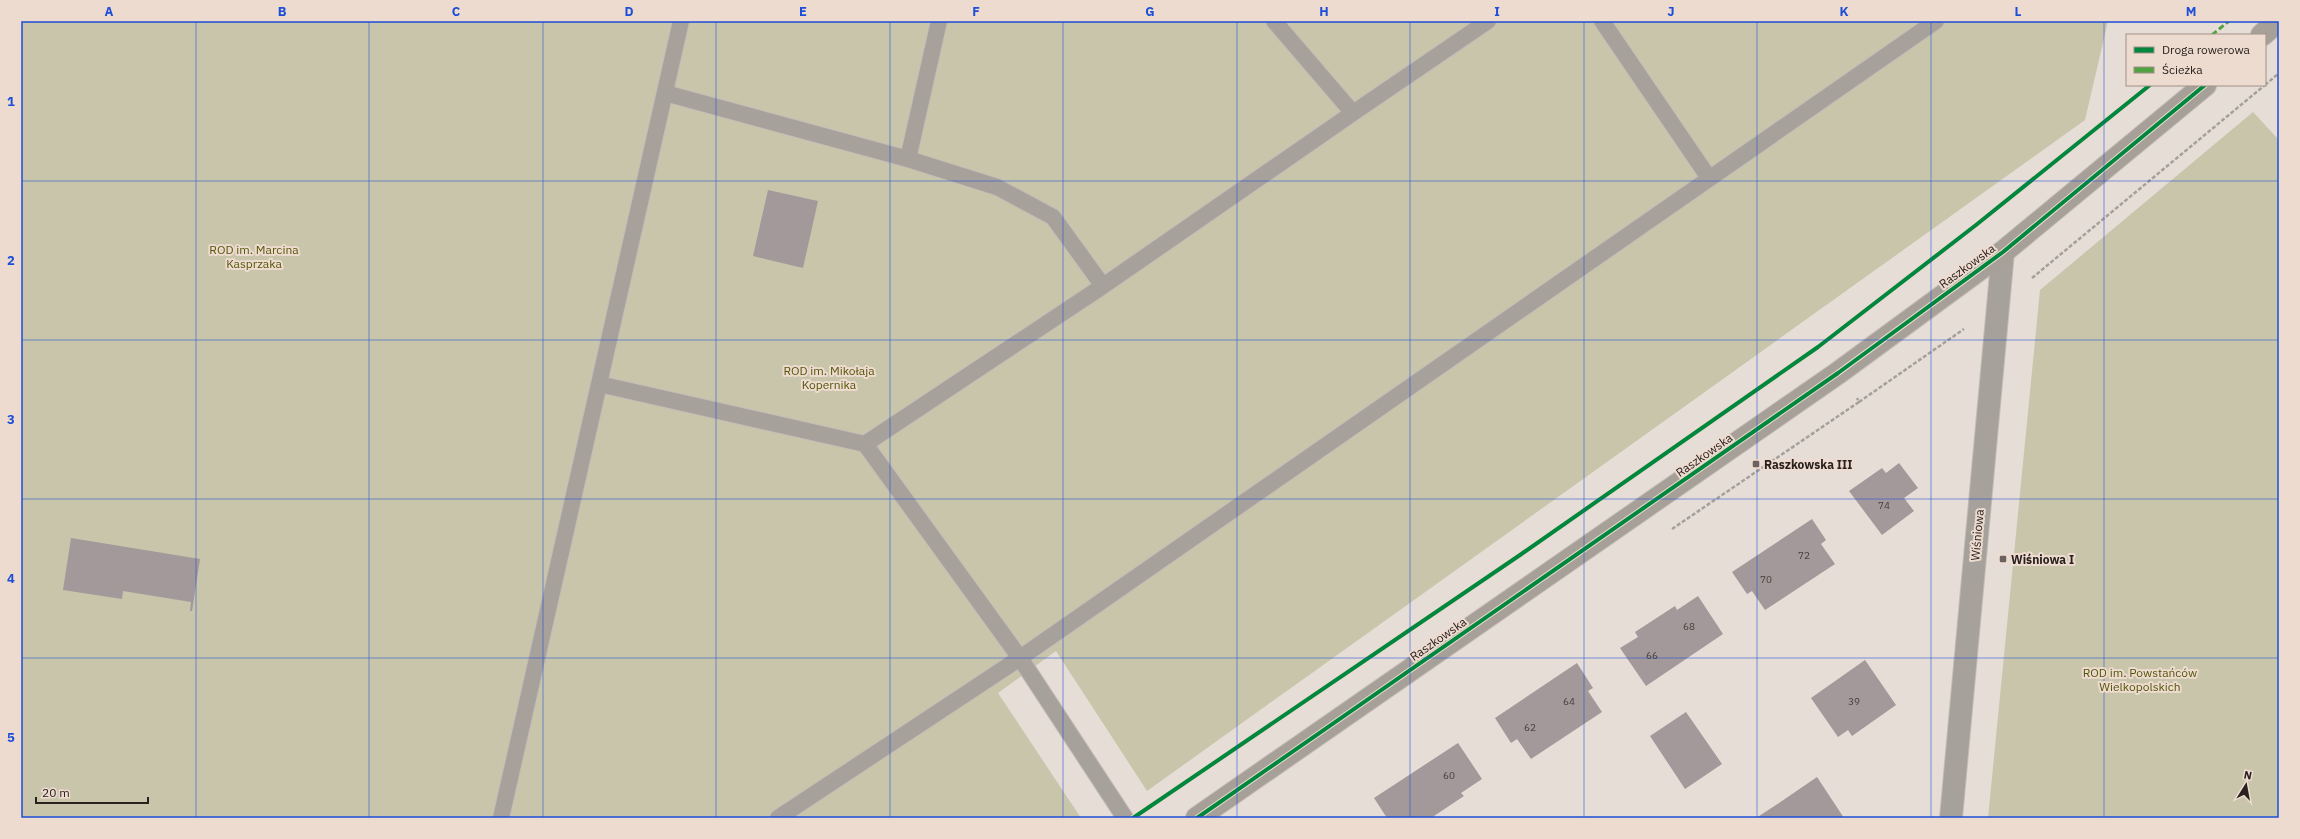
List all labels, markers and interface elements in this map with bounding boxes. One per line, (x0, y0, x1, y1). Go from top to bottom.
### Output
text: A (105, 3, 114, 20)
text: B (278, 3, 287, 20)
text: C (452, 3, 461, 20)
text: D (624, 3, 634, 20)
text: E (799, 3, 807, 20)
text: F (972, 3, 980, 20)
text: G (1145, 3, 1155, 20)
text: H (1319, 3, 1329, 20)
text: I (1494, 3, 1500, 20)
text: J (1667, 3, 1675, 20)
text: K (1839, 3, 1849, 20)
text: L (2015, 3, 2022, 20)
text: M (2186, 3, 2196, 20)
legend (2126, 34, 2266, 86)
text: Droga rowerowa (2162, 42, 2251, 57)
text: Ścieżka (2162, 62, 2203, 77)
text: 1 (7, 93, 15, 110)
street label: Raszkowska (1936, 240, 1998, 291)
park label: ROD im. Marcina Kasprzaka (209, 242, 299, 271)
text: 2 (7, 252, 15, 269)
park label: ROD im. Mikołaja Kopernika (783, 363, 875, 392)
text: 3 (7, 411, 15, 428)
street label: Raszkowska (1673, 430, 1736, 480)
place label: Raszkowska III (1764, 457, 1852, 472)
marker: Raszkowska III (1751, 459, 1761, 469)
house number: 74 (1878, 499, 1890, 512)
street label: Wiśniowa (1967, 508, 1987, 561)
house number: 72 (1798, 549, 1810, 562)
place label: Wiśniowa I (2011, 552, 2074, 567)
marker: Wiśniowa I (1998, 554, 2008, 564)
text: 4 (7, 570, 15, 587)
house number: 70 (1760, 573, 1772, 586)
street label: Raszkowska (1407, 614, 1470, 664)
house number: 68 (1683, 620, 1695, 633)
house number: 66 (1646, 649, 1658, 662)
park label: ROD im. Powstańców Wielkopolskich (2083, 665, 2197, 694)
house number: 64 (1563, 695, 1575, 708)
house number: 39 (1848, 695, 1860, 708)
house number: 62 (1524, 721, 1536, 734)
text: 5 (7, 729, 15, 746)
north arrow (2226, 765, 2266, 805)
text: N (2243, 768, 2253, 783)
house number: 60 (1443, 769, 1455, 782)
scale bar (36, 779, 148, 805)
text: 20 m (42, 785, 70, 800)

